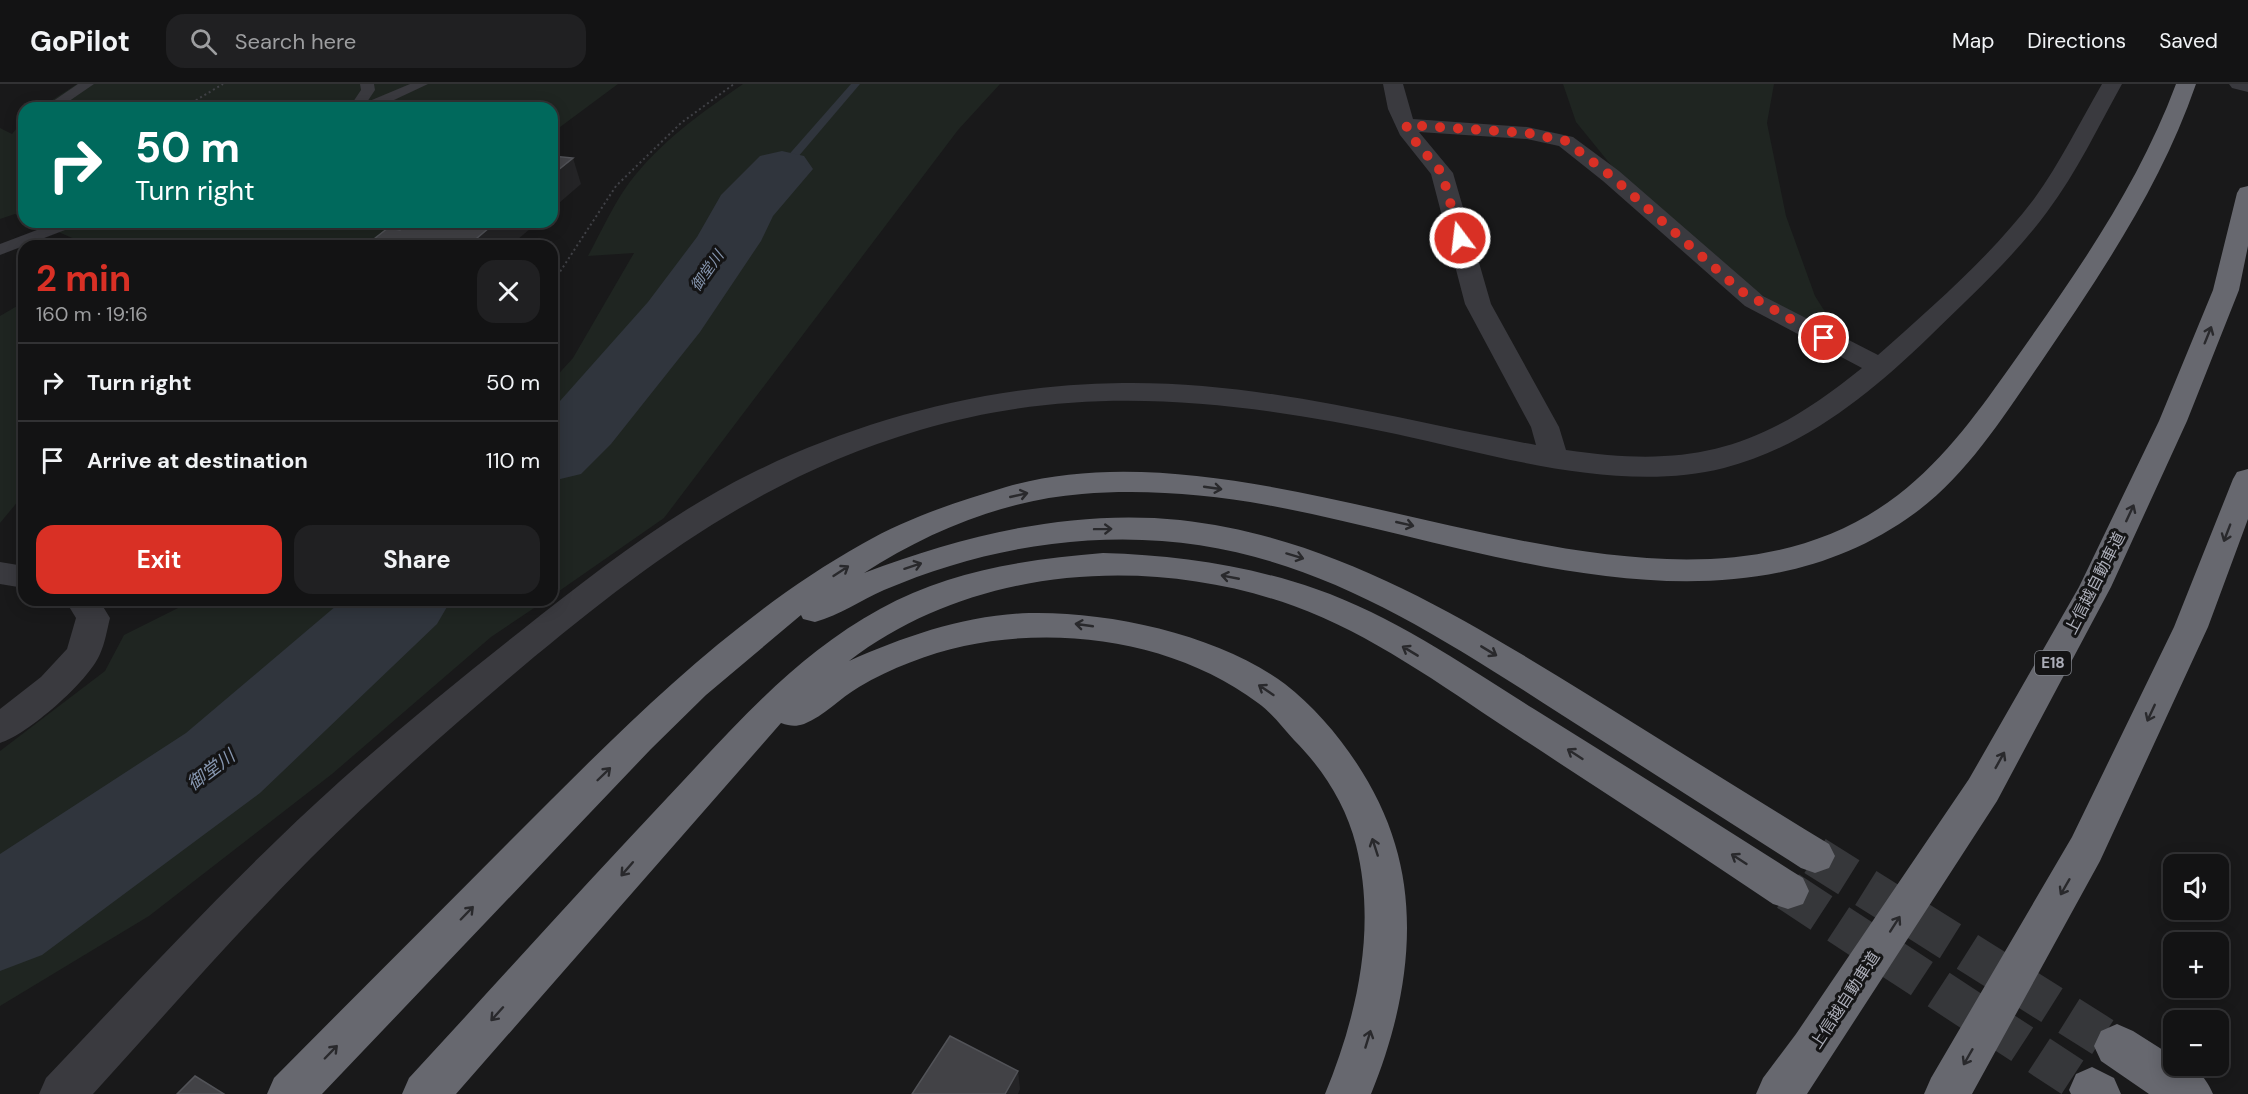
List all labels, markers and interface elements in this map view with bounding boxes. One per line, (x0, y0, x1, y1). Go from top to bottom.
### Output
search box (166, 14, 586, 68)
text: GoPilot (30, 23, 130, 60)
icon: search (187, 25, 220, 58)
text: Search here (235, 27, 356, 56)
text: Map (1952, 27, 1994, 55)
text: Directions (2027, 27, 2126, 55)
text: Saved (2159, 27, 2218, 55)
text: 50 m (135, 120, 240, 175)
icon: right (36, 126, 114, 204)
text: Turn right (135, 173, 255, 208)
position arrow (1428, 206, 1492, 270)
water label: 御堂川 (686, 245, 729, 295)
text: 2 min (36, 255, 131, 302)
button: close (477, 260, 540, 323)
text: 160 m · 19:16 (36, 301, 148, 327)
pin (1798, 312, 1849, 363)
icon: arrive (1807, 321, 1840, 354)
one-way arrow (2203, 326, 2214, 344)
icon: right (36, 366, 69, 399)
text: Turn right (87, 368, 192, 397)
text: 50 m (486, 368, 540, 397)
icon: arrive (36, 444, 69, 477)
text: Arrive at destination (87, 446, 308, 475)
text: 110 m (486, 446, 540, 475)
one-way arrow (1203, 482, 1223, 493)
one-way arrow (1009, 488, 1028, 500)
one-way arrow (2124, 505, 2136, 523)
one-way arrow (1395, 519, 1414, 531)
one-way arrow (1093, 523, 1113, 534)
one-way arrow (2221, 524, 2232, 542)
button: Exit (36, 525, 282, 594)
button: Share (294, 525, 540, 594)
street label: 上信越自動車道 (2060, 528, 2130, 638)
one-way arrow (1286, 551, 1305, 562)
one-way arrow (903, 560, 922, 571)
one-way arrow (832, 565, 849, 577)
one-way arrow (1221, 571, 1241, 582)
one-way arrow (1075, 620, 1095, 631)
one-way arrow (1402, 644, 1419, 656)
one-way arrow (1480, 645, 1497, 657)
road number: E18 (2035, 651, 2071, 675)
one-way arrow (1257, 684, 1274, 697)
one-way arrow (2145, 703, 2156, 721)
water label: 御堂川 (182, 743, 241, 796)
one-way arrow (1567, 747, 1584, 760)
one-way arrow (1994, 752, 2006, 769)
one-way arrow (597, 766, 612, 781)
one-way arrow (1369, 838, 1380, 857)
one-way arrow (1731, 853, 1748, 865)
map controls (2163, 854, 2229, 1076)
button: sound (2163, 854, 2229, 920)
one-way arrow (620, 861, 634, 876)
one-way arrow (2058, 879, 2070, 896)
one-way arrow (460, 905, 475, 920)
one-way arrow (1889, 916, 1901, 933)
button: + (2163, 932, 2229, 998)
street label: 上信越自動車道 (1806, 947, 1884, 1053)
one-way arrow (490, 1006, 504, 1021)
button: − (2163, 1010, 2229, 1076)
one-way arrow (1364, 1030, 1375, 1049)
one-way arrow (324, 1045, 339, 1060)
one-way arrow (1962, 1048, 1974, 1065)

